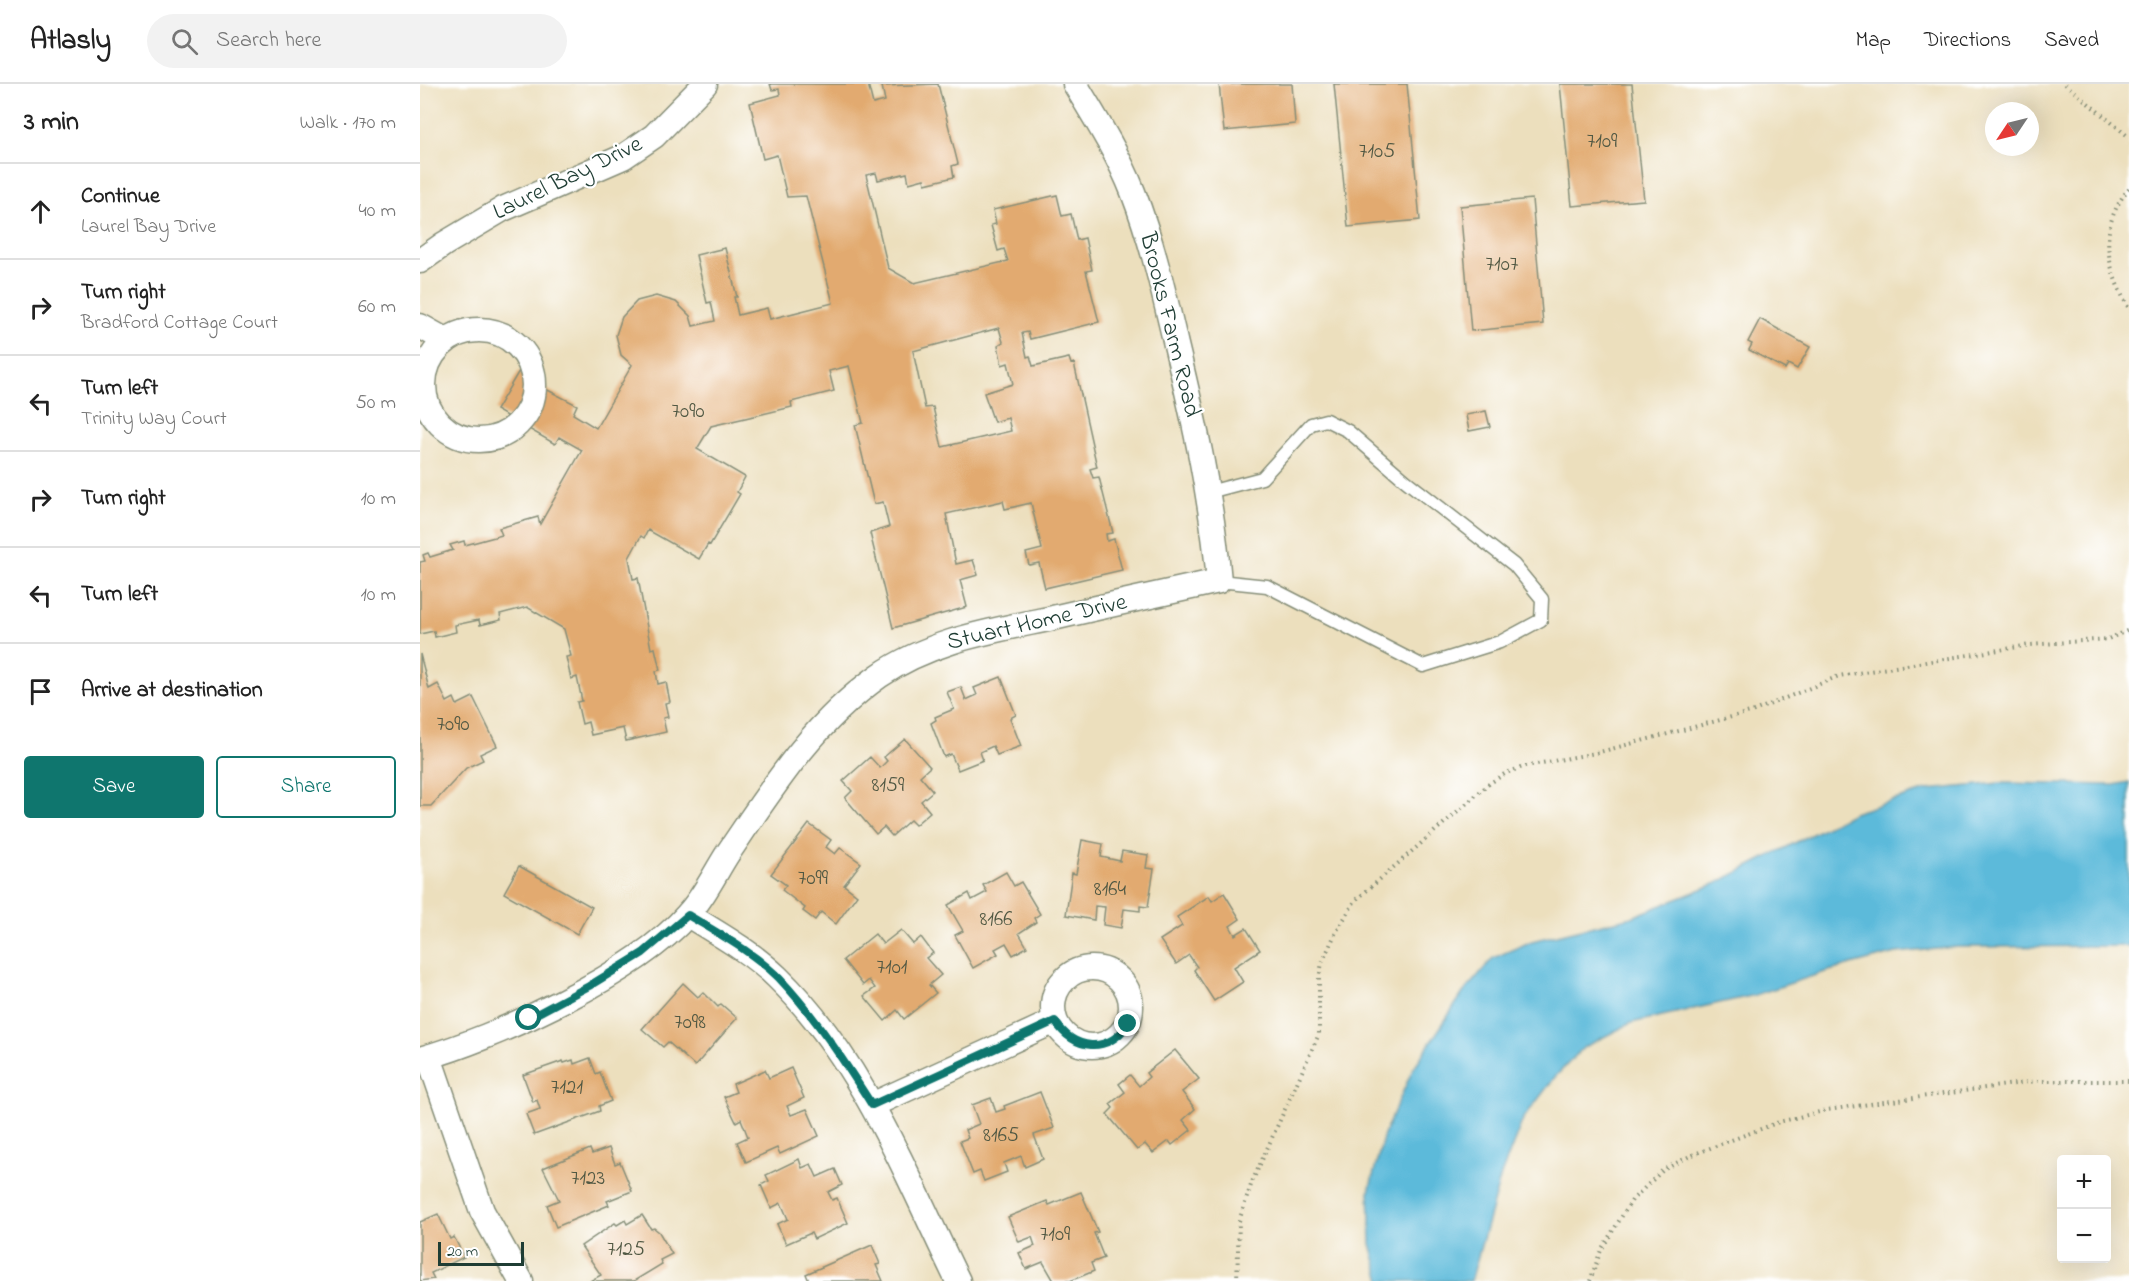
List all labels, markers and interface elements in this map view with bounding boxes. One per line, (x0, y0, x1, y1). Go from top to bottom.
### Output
search box (147, 14, 567, 68)
text: Atlasly (30, 21, 111, 62)
icon: search (168, 25, 201, 58)
text: Search here (216, 25, 321, 57)
text: Map (1855, 26, 1891, 56)
text: Directions (1924, 26, 2011, 56)
text: Saved (2044, 26, 2099, 56)
north arrow (1985, 102, 2039, 156)
text: 3 min (24, 104, 79, 142)
text: Walk · 170 m (300, 109, 396, 138)
house number: 7109 (1587, 127, 1618, 157)
street label: Laurel Bay Drive (487, 128, 649, 231)
house number: 7105 (1359, 137, 1395, 167)
text: Continue (81, 181, 160, 213)
icon: ahead (24, 195, 57, 228)
text: 40 m (359, 197, 396, 226)
text: Laurel Bay Drive (81, 213, 216, 242)
street label: Brooks Farm Road (1129, 228, 1209, 422)
house number: 7107 (1485, 250, 1519, 280)
text: Turn right (81, 277, 166, 309)
icon: right (24, 291, 57, 324)
text: 60 m (358, 293, 396, 322)
text: Bradford Cottage Court (81, 309, 278, 338)
text: Turn left (81, 373, 158, 405)
icon: left (24, 387, 57, 420)
text: 50 m (355, 389, 396, 418)
house number: 7090 (671, 397, 705, 427)
text: Trinity Way Court (81, 405, 227, 434)
icon: right (24, 483, 57, 516)
text: Turn right (81, 483, 166, 515)
text: 10 m (360, 485, 396, 514)
icon: left (24, 579, 57, 612)
text: Turn left (81, 579, 158, 611)
text: 10 m (360, 581, 396, 610)
street label: Stuart Home Drive (944, 585, 1131, 661)
icon: arrive (24, 675, 57, 708)
text: Arrive at destination (81, 675, 263, 707)
house number: 7090 (436, 710, 470, 740)
button: Save (24, 756, 204, 818)
button: Share (216, 756, 396, 818)
house number: 8159 (872, 771, 905, 801)
house number: 7099 (798, 864, 829, 894)
house number: 8164 (1094, 875, 1127, 905)
house number: 8166 (979, 905, 1013, 935)
house number: 7101 (876, 953, 908, 983)
route start (515, 1004, 541, 1030)
house number: 7098 (674, 1008, 706, 1038)
route end (1114, 1010, 1140, 1036)
house number: 7121 (551, 1073, 584, 1103)
house number: 8165 (983, 1121, 1019, 1151)
map controls (2057, 1155, 2111, 1263)
button: + (2057, 1155, 2111, 1209)
house number: 7123 (571, 1164, 605, 1194)
button: − (2057, 1209, 2111, 1263)
house number: 7109 (1040, 1220, 1071, 1250)
house number: 7125 (607, 1235, 645, 1265)
scale bar (438, 1239, 524, 1266)
text: 20 m (447, 1240, 478, 1264)

